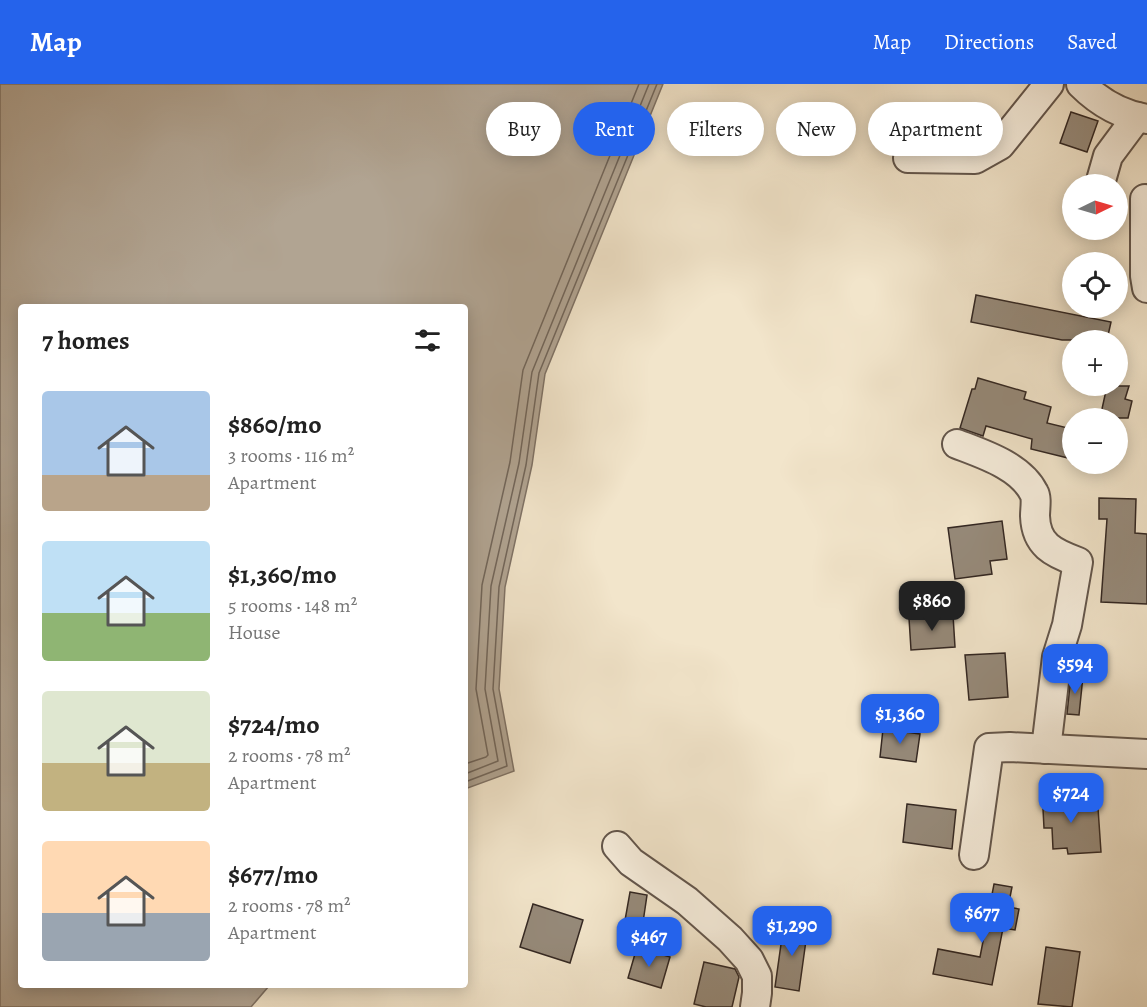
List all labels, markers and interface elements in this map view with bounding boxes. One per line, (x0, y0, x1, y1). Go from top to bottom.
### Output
text: Map (30, 23, 82, 61)
text: Map (873, 28, 911, 56)
text: Directions (944, 28, 1034, 56)
text: Saved (1067, 28, 1117, 56)
chip: Buy (486, 102, 561, 156)
chip: Rent (573, 102, 655, 156)
chip: Filters (667, 102, 764, 156)
chip: New (776, 102, 856, 156)
chip: Apartment (868, 102, 1003, 156)
north arrow (1062, 174, 1128, 240)
map controls (1062, 174, 1128, 474)
button: locate (1062, 252, 1128, 318)
text: 7 homes (42, 323, 130, 358)
icon: filters (411, 324, 444, 357)
button: + (1062, 330, 1128, 396)
text: $860/mo (228, 407, 322, 442)
button: − (1062, 408, 1128, 474)
icon: home (90, 415, 162, 487)
text: 3 rooms · 116 m² (228, 442, 354, 469)
text: Apartment (228, 469, 317, 496)
text: $1,360/mo (228, 557, 337, 592)
icon: home (90, 565, 162, 637)
pin: $860 (896, 581, 968, 632)
text: $860 (913, 587, 951, 614)
text: 5 rooms · 148 m² (228, 592, 357, 619)
text: House (228, 619, 280, 646)
pin: $594 (1039, 644, 1111, 695)
text: $594 (1057, 650, 1093, 677)
pin: $1,360 (851, 694, 949, 745)
text: $1,360 (875, 700, 925, 727)
text: $724/mo (228, 707, 320, 742)
icon: home (90, 715, 162, 787)
text: 2 rooms · 78 m² (228, 742, 351, 769)
text: Apartment (228, 769, 317, 796)
pin: $724 (1035, 773, 1107, 824)
text: $724 (1053, 779, 1089, 806)
text: $677/mo (228, 857, 318, 892)
icon: home (90, 865, 162, 937)
text: 2 rooms · 78 m² (228, 892, 351, 919)
pin: $677 (946, 893, 1018, 944)
text: $677 (964, 899, 1000, 926)
pin: $1,290 (743, 906, 841, 957)
text: $1,290 (767, 912, 817, 939)
pin: $467 (613, 917, 685, 968)
text: Apartment (228, 919, 317, 946)
text: $467 (631, 923, 667, 950)

